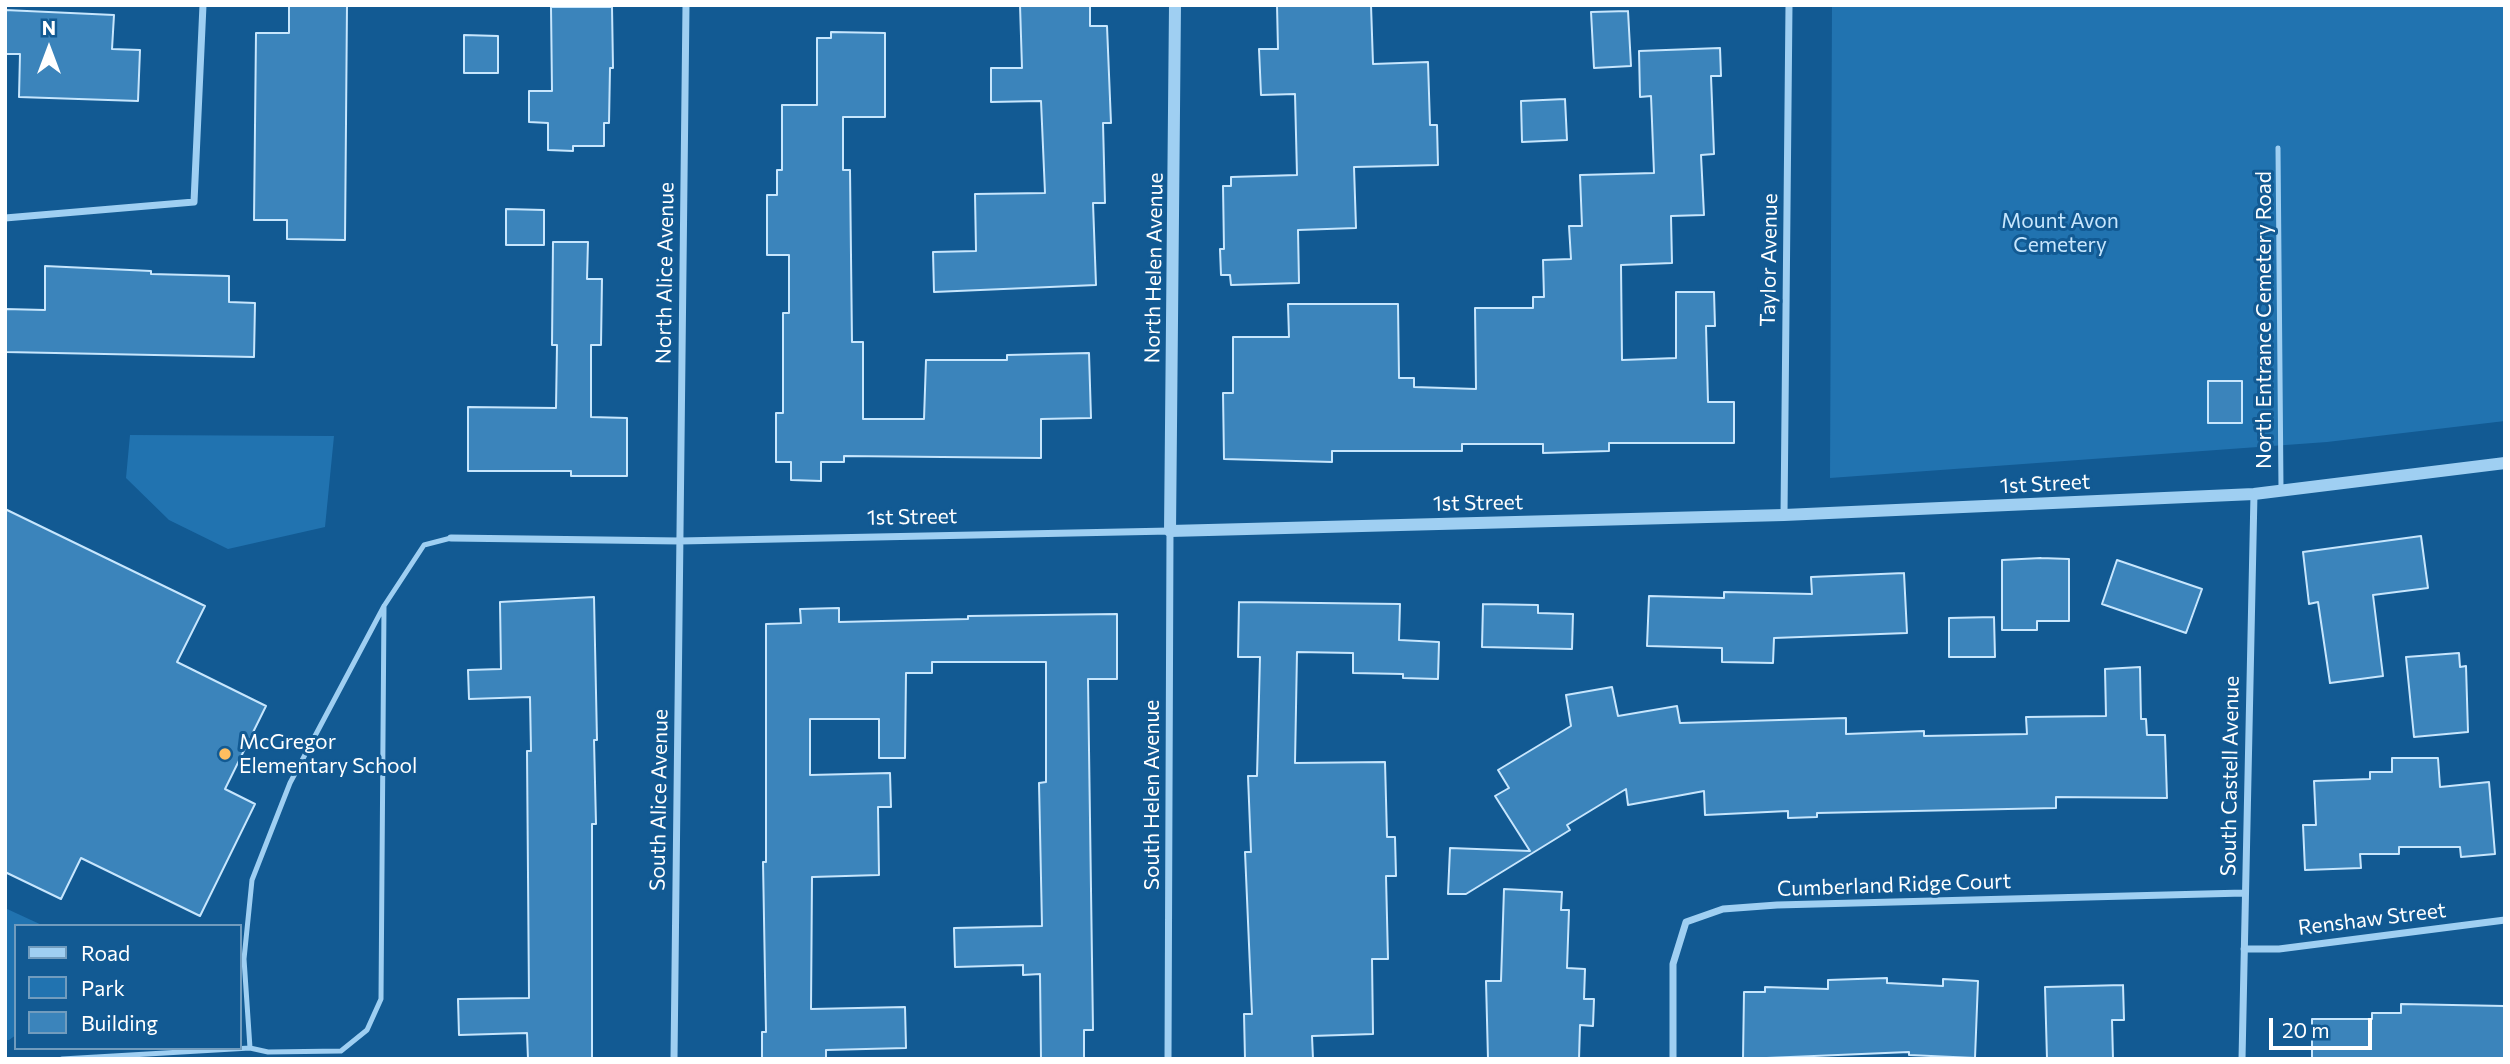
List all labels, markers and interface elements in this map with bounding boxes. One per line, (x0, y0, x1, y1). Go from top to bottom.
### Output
north arrow (14, 14, 84, 84)
text: N (42, 16, 56, 39)
street label: North Entrance Cemetery Road (2251, 171, 2277, 469)
street label: North Helen Avenue (1140, 172, 1168, 364)
street label: North Alice Avenue (651, 182, 679, 364)
street label: Taylor Avenue (1755, 193, 1783, 327)
park label: Mount Avon Cemetery (2001, 208, 2119, 258)
street label: 1st Street (1999, 469, 2091, 499)
street label: 1st Street (1433, 490, 1523, 516)
street label: 1st Street (867, 504, 957, 530)
street label: South Castell Avenue (2216, 676, 2244, 876)
street label: South Helen Avenue (1139, 700, 1165, 890)
street label: South Alice Avenue (645, 709, 673, 891)
place label: McGregor Elementary School (239, 729, 417, 779)
marker: McGregor Elementary School (217, 746, 233, 762)
street label: Cumberland Ridge Court (1776, 868, 2012, 902)
street label: Renshaw Street (2297, 897, 2447, 941)
legend (14, 924, 242, 1050)
text: Road (81, 940, 130, 965)
text: Park (81, 975, 125, 1000)
scale bar (2272, 1004, 2375, 1048)
text: Building (81, 1010, 158, 1035)
text: 20 m (2282, 1017, 2330, 1042)

